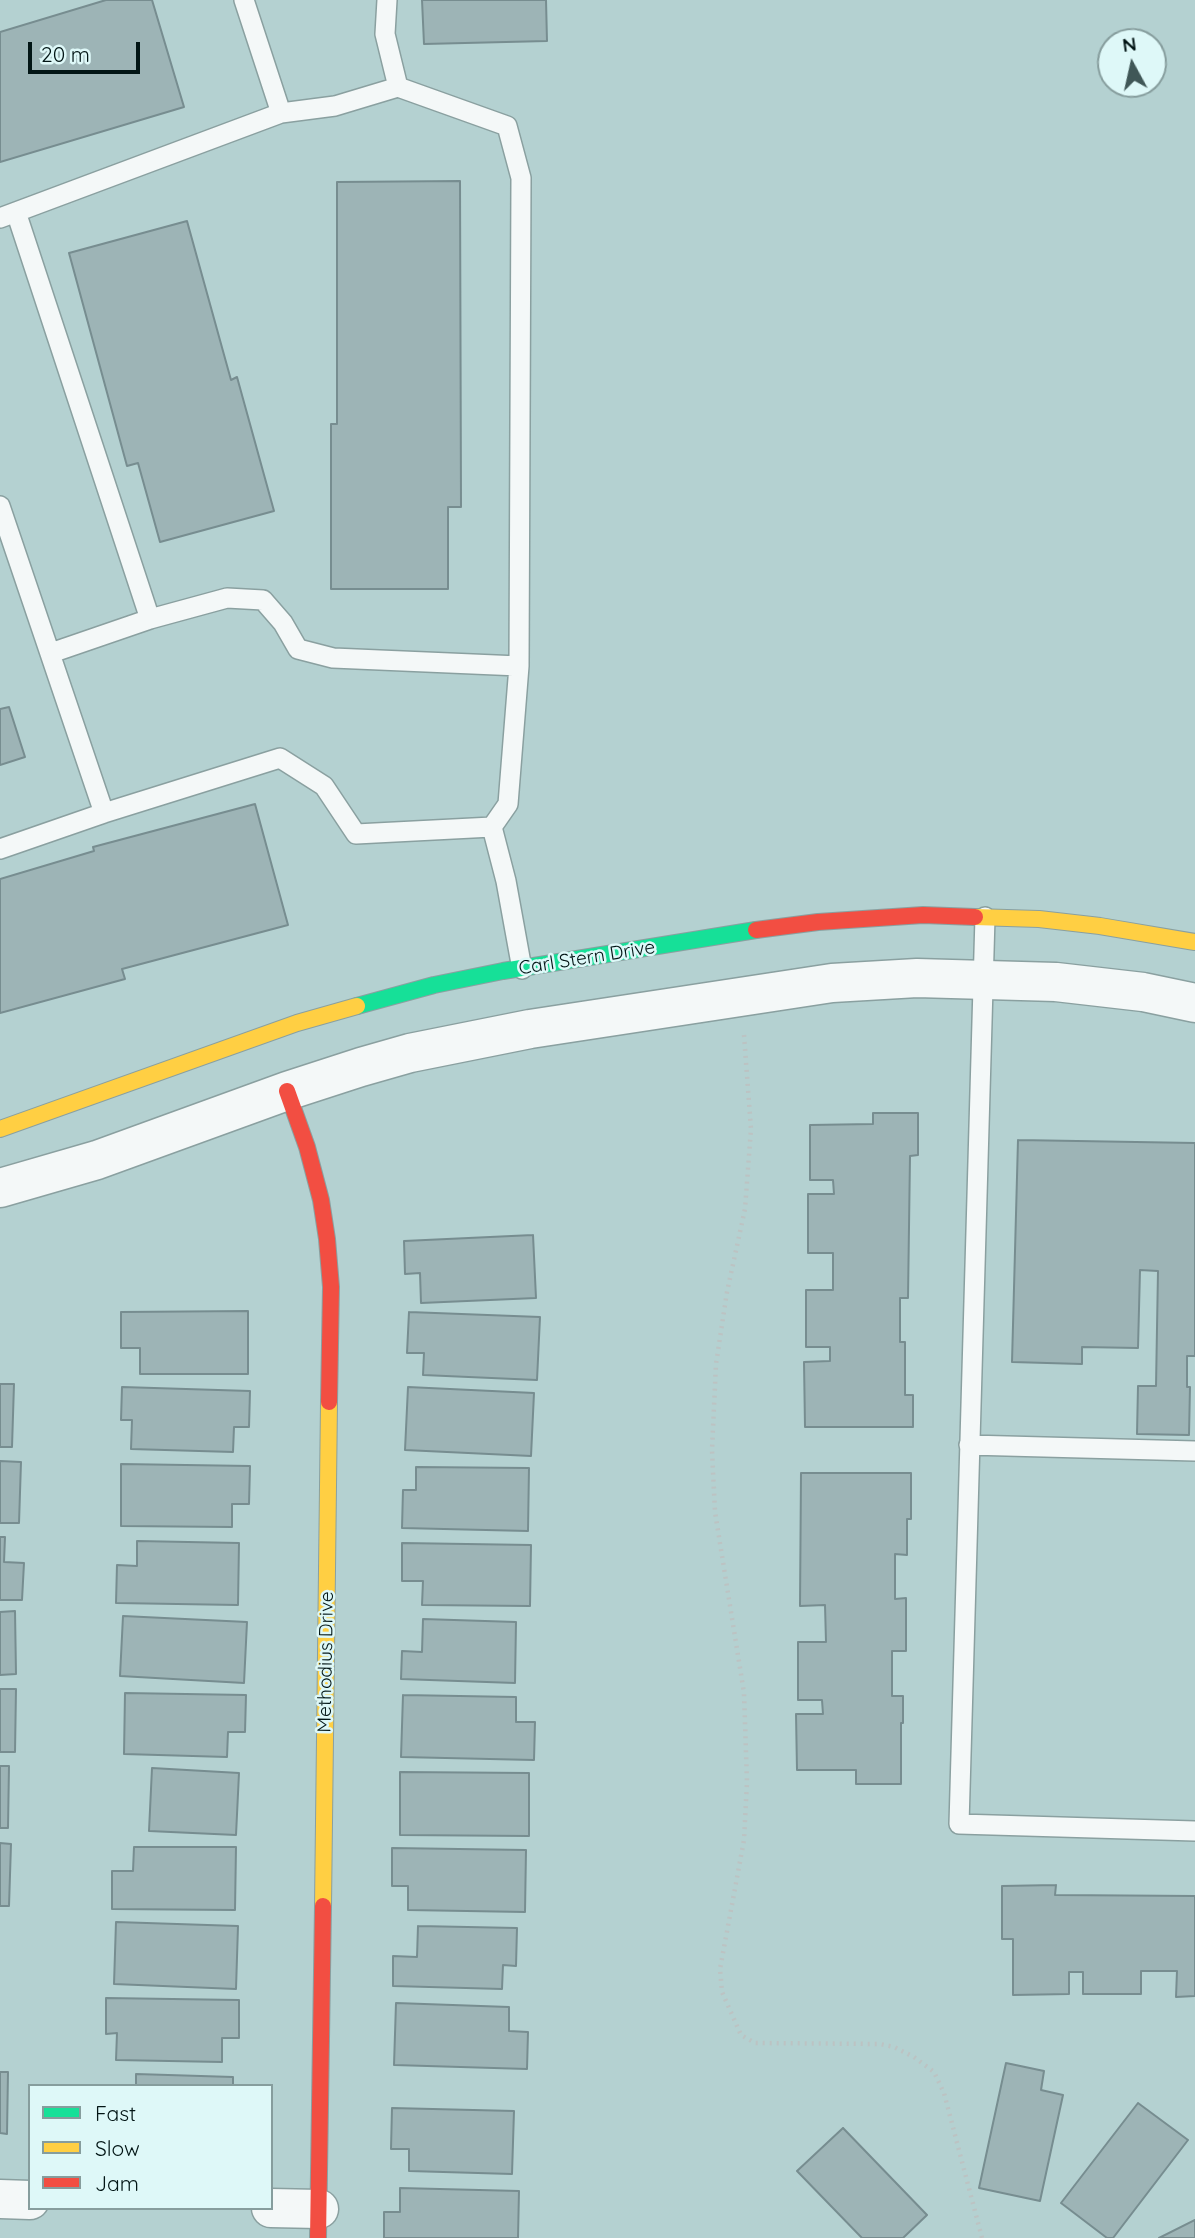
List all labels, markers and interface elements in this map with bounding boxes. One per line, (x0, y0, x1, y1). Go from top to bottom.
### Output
scale bar (32, 28, 144, 72)
north arrow (1097, 28, 1167, 98)
text: N (1121, 31, 1138, 57)
text: 20 m (41, 41, 90, 67)
street label: Carl Stern Drive (517, 936, 657, 980)
street label: Methodius Drive (313, 1591, 339, 1733)
legend (28, 2084, 273, 2210)
text: Fast (95, 2100, 136, 2126)
text: Slow (95, 2135, 140, 2161)
text: Jam (95, 2170, 139, 2196)

